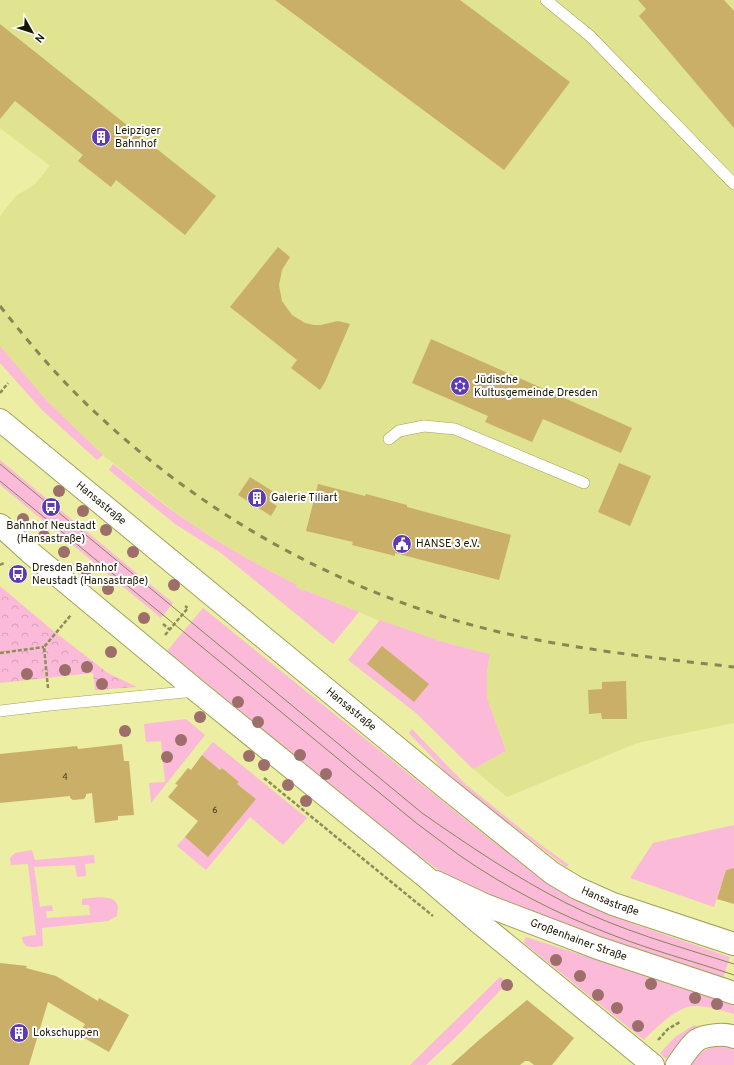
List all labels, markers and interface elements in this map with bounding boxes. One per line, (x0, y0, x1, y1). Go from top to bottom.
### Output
north arrow (12, 12, 52, 52)
text: N (31, 30, 47, 45)
place label: Leipziger Bahnhof (115, 124, 161, 151)
building icon: Leipziger Bahnhof (90, 126, 112, 148)
place label: Jüdische Kultusgemeinde Dresden (474, 373, 598, 400)
synagogue icon: Jüdische Kultusgemeinde Dresden (449, 375, 471, 397)
street label: Hansastraße (73, 479, 129, 528)
building icon: Galerie Tiliart (246, 487, 268, 509)
place label: Galerie Tiliart (271, 491, 338, 505)
bus stop icon: Bahnhof Neustadt (Hansastraße) (40, 496, 62, 518)
place label: Bahnhof Neustadt (Hansastraße) (6, 519, 96, 546)
public building icon: HANSE 3 e.V. (391, 533, 413, 555)
place label: HANSE 3 e.V. (416, 537, 479, 551)
place label: Dresden Bahnhof Neustadt (Hansastraße) (32, 561, 148, 588)
bus stop icon: Dresden Bahnhof Neustadt (Hansastraße) (7, 563, 29, 585)
street label: Hansastraße (323, 685, 379, 734)
house number: 4 (62, 772, 68, 783)
house number: 6 (212, 805, 218, 816)
street label: Hansastraße (579, 884, 641, 919)
street label: Großenhainer Straße (528, 916, 629, 964)
building icon: Lokschuppen (8, 1022, 30, 1044)
place label: Lokschuppen (33, 1026, 99, 1040)

